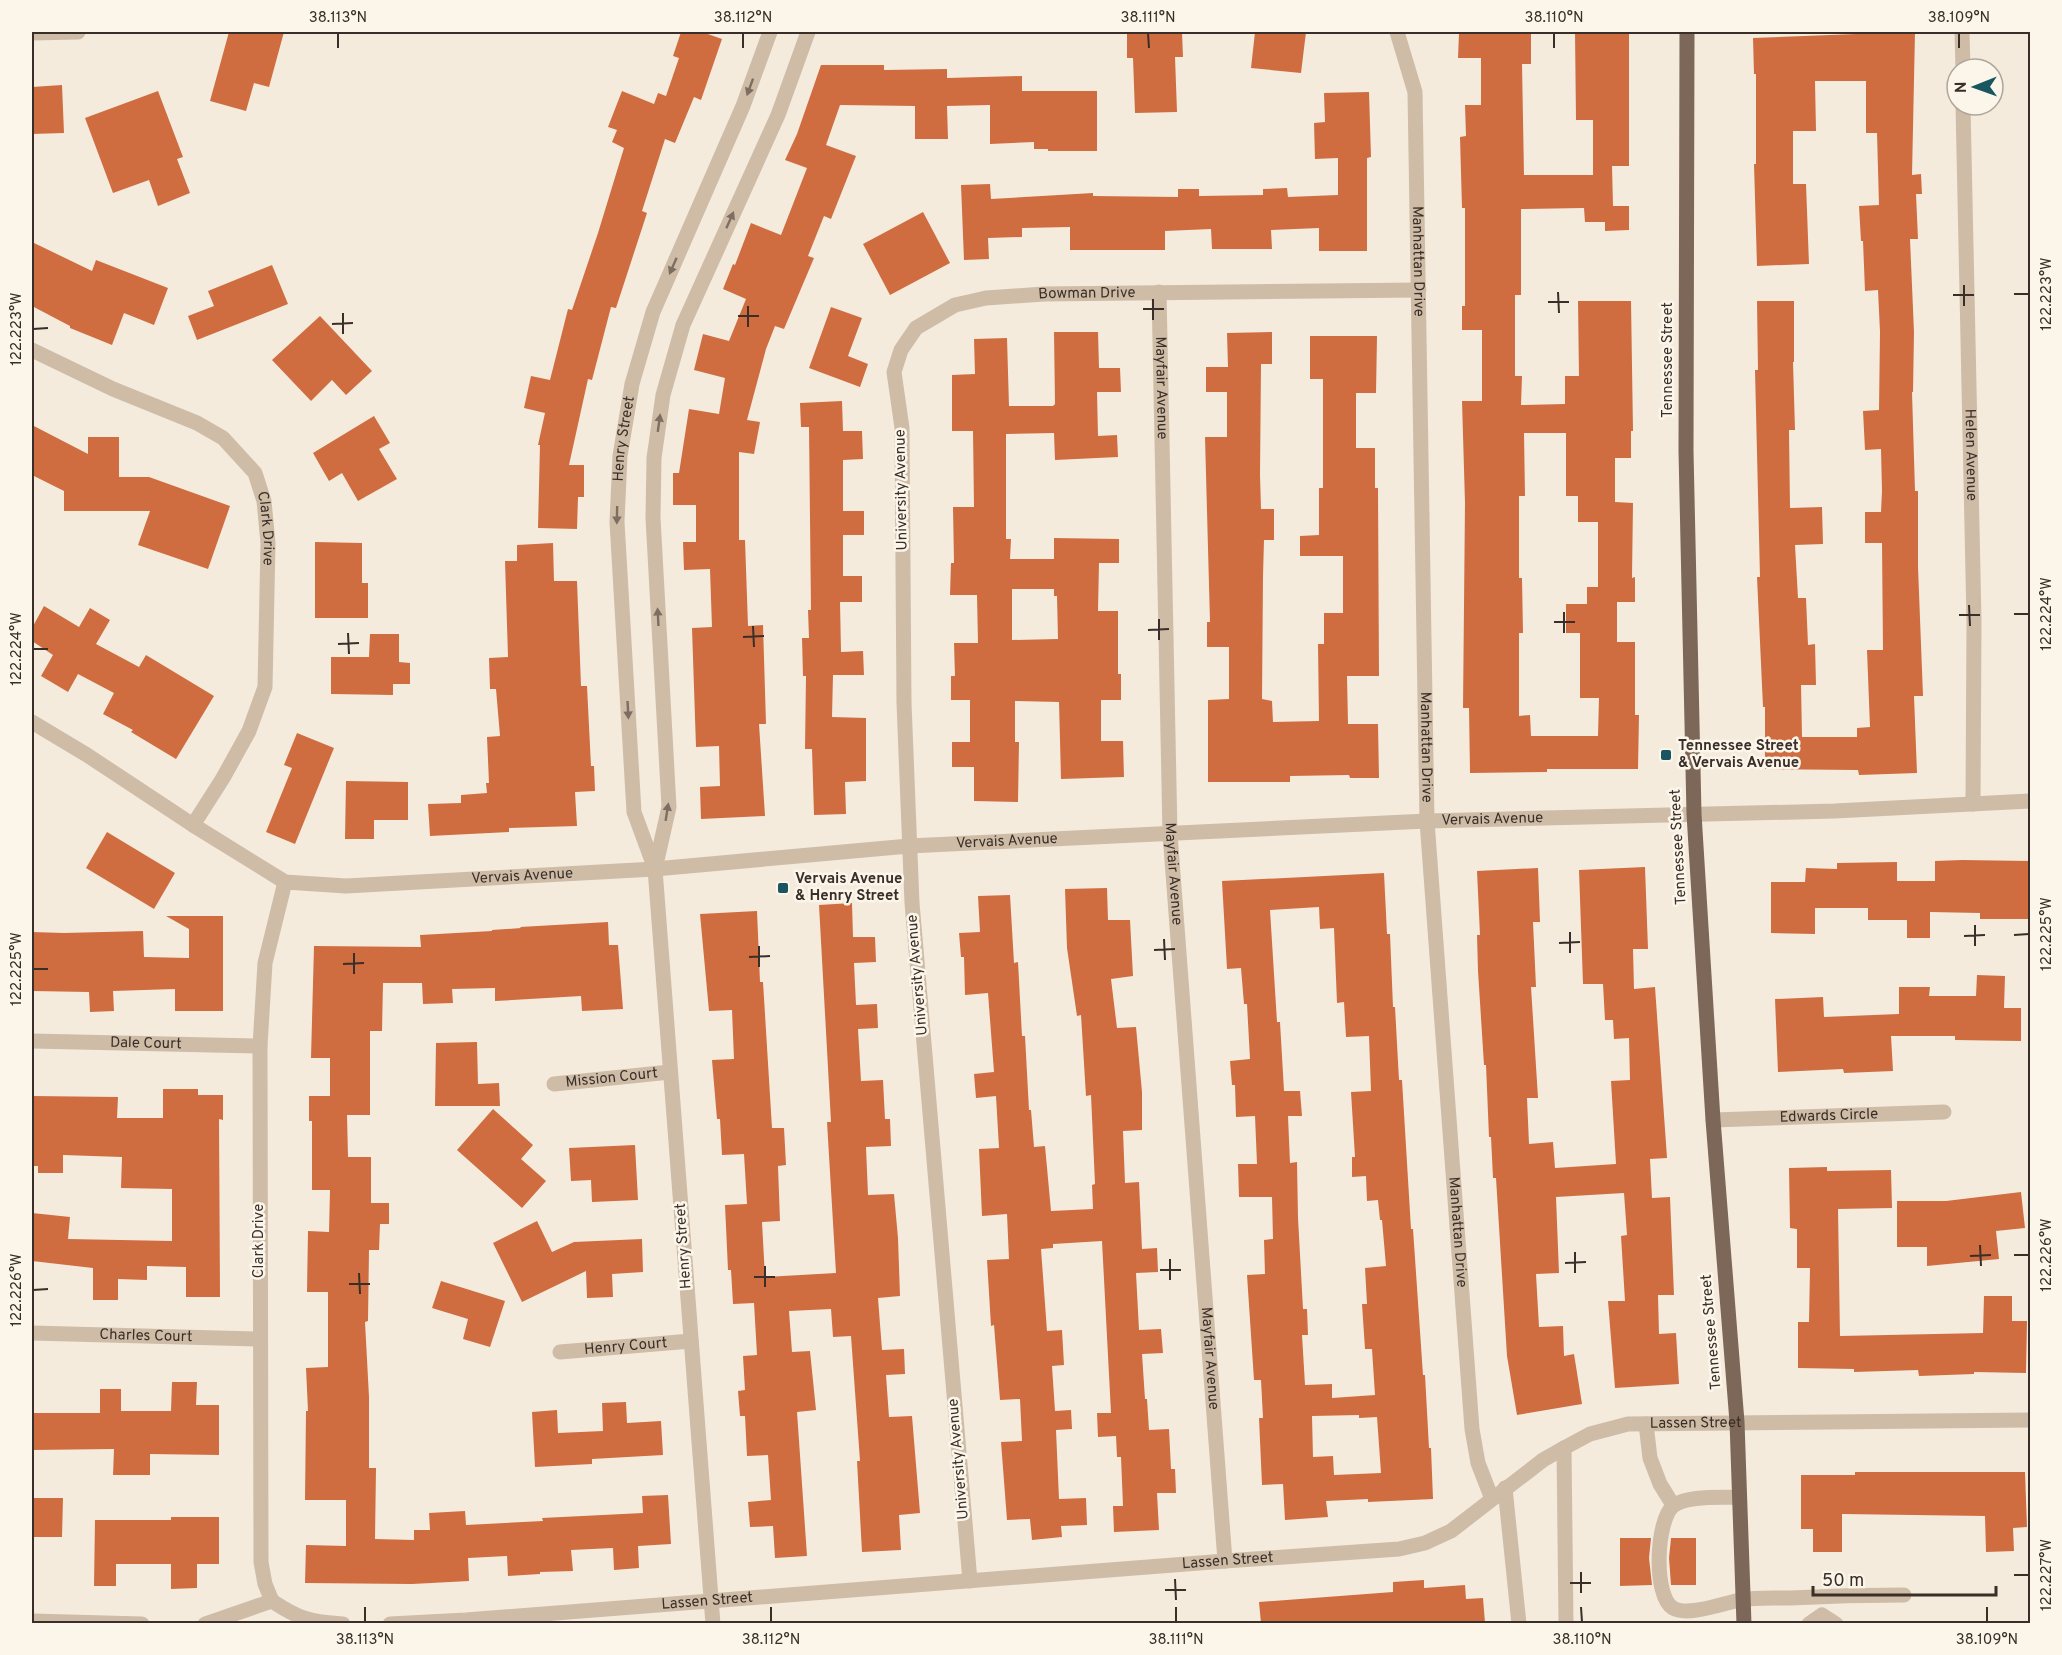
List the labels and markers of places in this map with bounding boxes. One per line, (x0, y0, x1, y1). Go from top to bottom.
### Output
place label: Tennessee Street & Vervais Avenue (1678, 737, 1799, 773)
marker: Tennessee Street & Vervais Avenue (1659, 748, 1673, 762)
place label: Vervais Avenue & Henry Street (795, 870, 902, 906)
marker: Vervais Avenue & Henry Street (776, 881, 790, 895)

